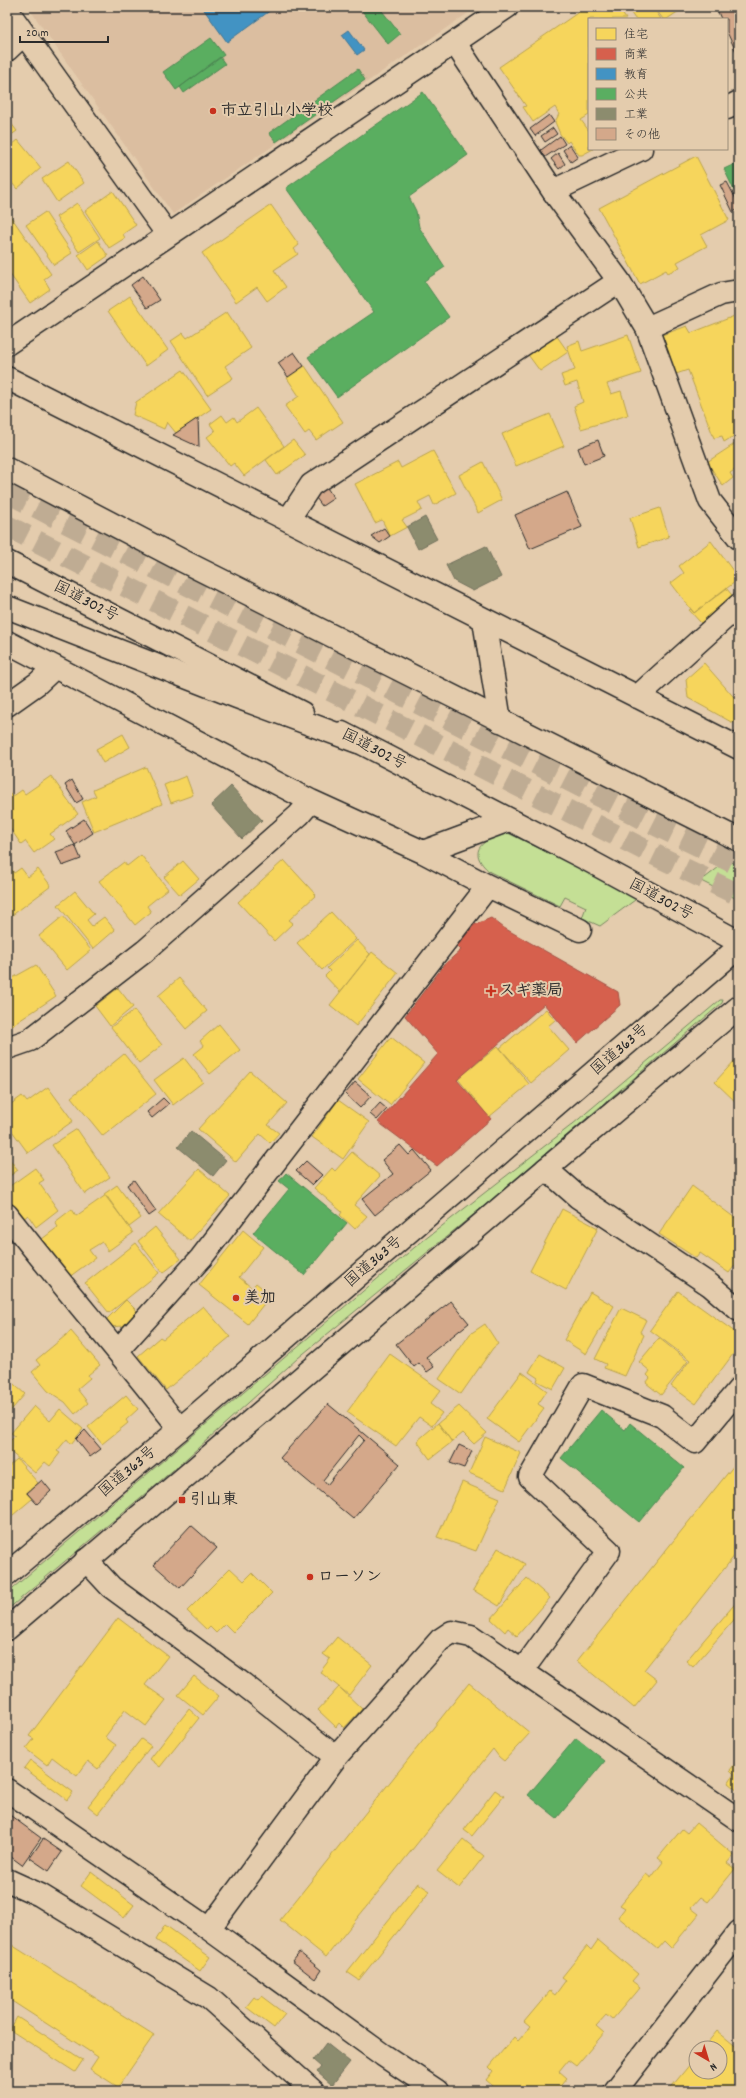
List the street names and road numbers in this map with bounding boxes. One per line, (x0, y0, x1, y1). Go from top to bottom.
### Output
street label: 国道302号 (49, 576, 123, 628)
street label: 国道302号 (337, 724, 411, 776)
street label: 国道302号 (624, 873, 698, 927)
street label: 国道363号 (586, 1018, 654, 1082)
street label: 国道363号 (340, 1230, 408, 1294)
street label: 国道363号 (94, 1441, 162, 1503)

